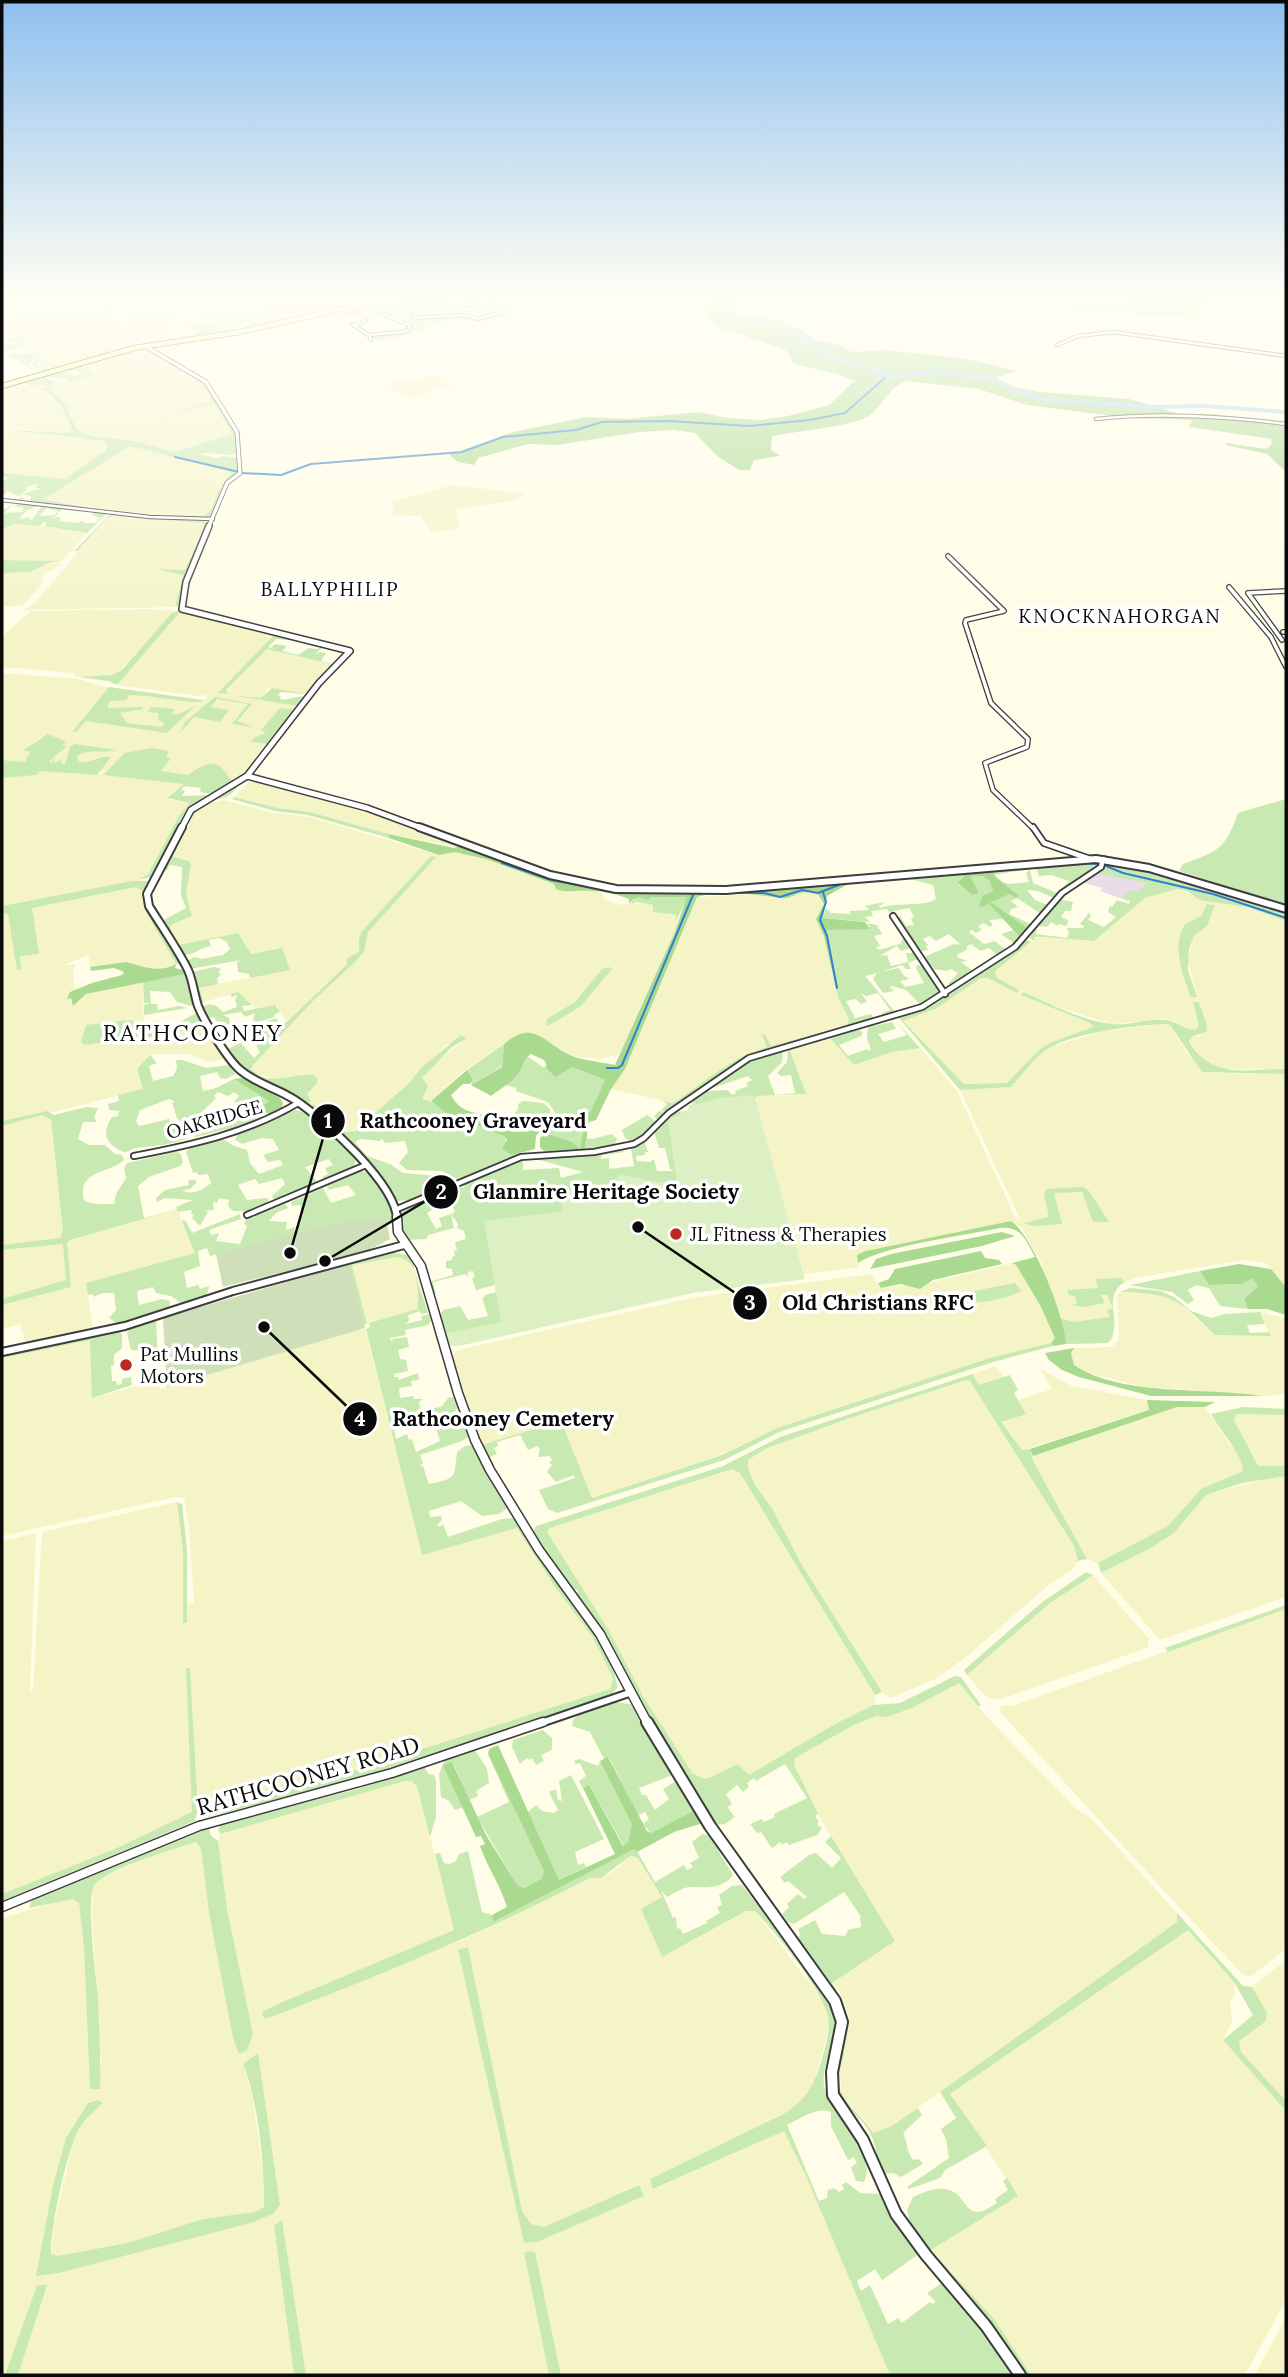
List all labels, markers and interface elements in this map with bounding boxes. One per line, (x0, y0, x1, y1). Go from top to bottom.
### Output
district label: BALLYPHILIP (260, 577, 400, 601)
district label: KNOCKNAHORGAN (1018, 604, 1222, 628)
district label: RATHCOONEY (103, 1018, 283, 1047)
street label: OAKRIDGE (163, 1094, 265, 1144)
callout: Rathcooney Graveyard (311, 1100, 601, 1142)
text: 1 (324, 1107, 332, 1134)
text: Rathcooney Graveyard (359, 1107, 587, 1134)
callout: Glanmire Heritage Society (424, 1171, 752, 1213)
text: 2 (435, 1178, 447, 1205)
text: Glanmire Heritage Society (473, 1178, 739, 1205)
place label: JL Fitness & Therapies (689, 1222, 887, 1246)
marker: JL Fitness & Therapies (668, 1226, 684, 1242)
callout: Old Christians RFC (733, 1282, 987, 1324)
text: 3 (744, 1289, 756, 1316)
text: Old Christians RFC (782, 1289, 974, 1316)
place label: Pat Mullins Motors (140, 1342, 238, 1388)
marker: Pat Mullins Motors (118, 1357, 134, 1373)
callout: Rathcooney Cemetery (343, 1398, 627, 1440)
text: 4 (354, 1405, 366, 1432)
text: Rathcooney Cemetery (392, 1405, 614, 1432)
street label: RATHCOONEY ROAD (193, 1730, 423, 1821)

